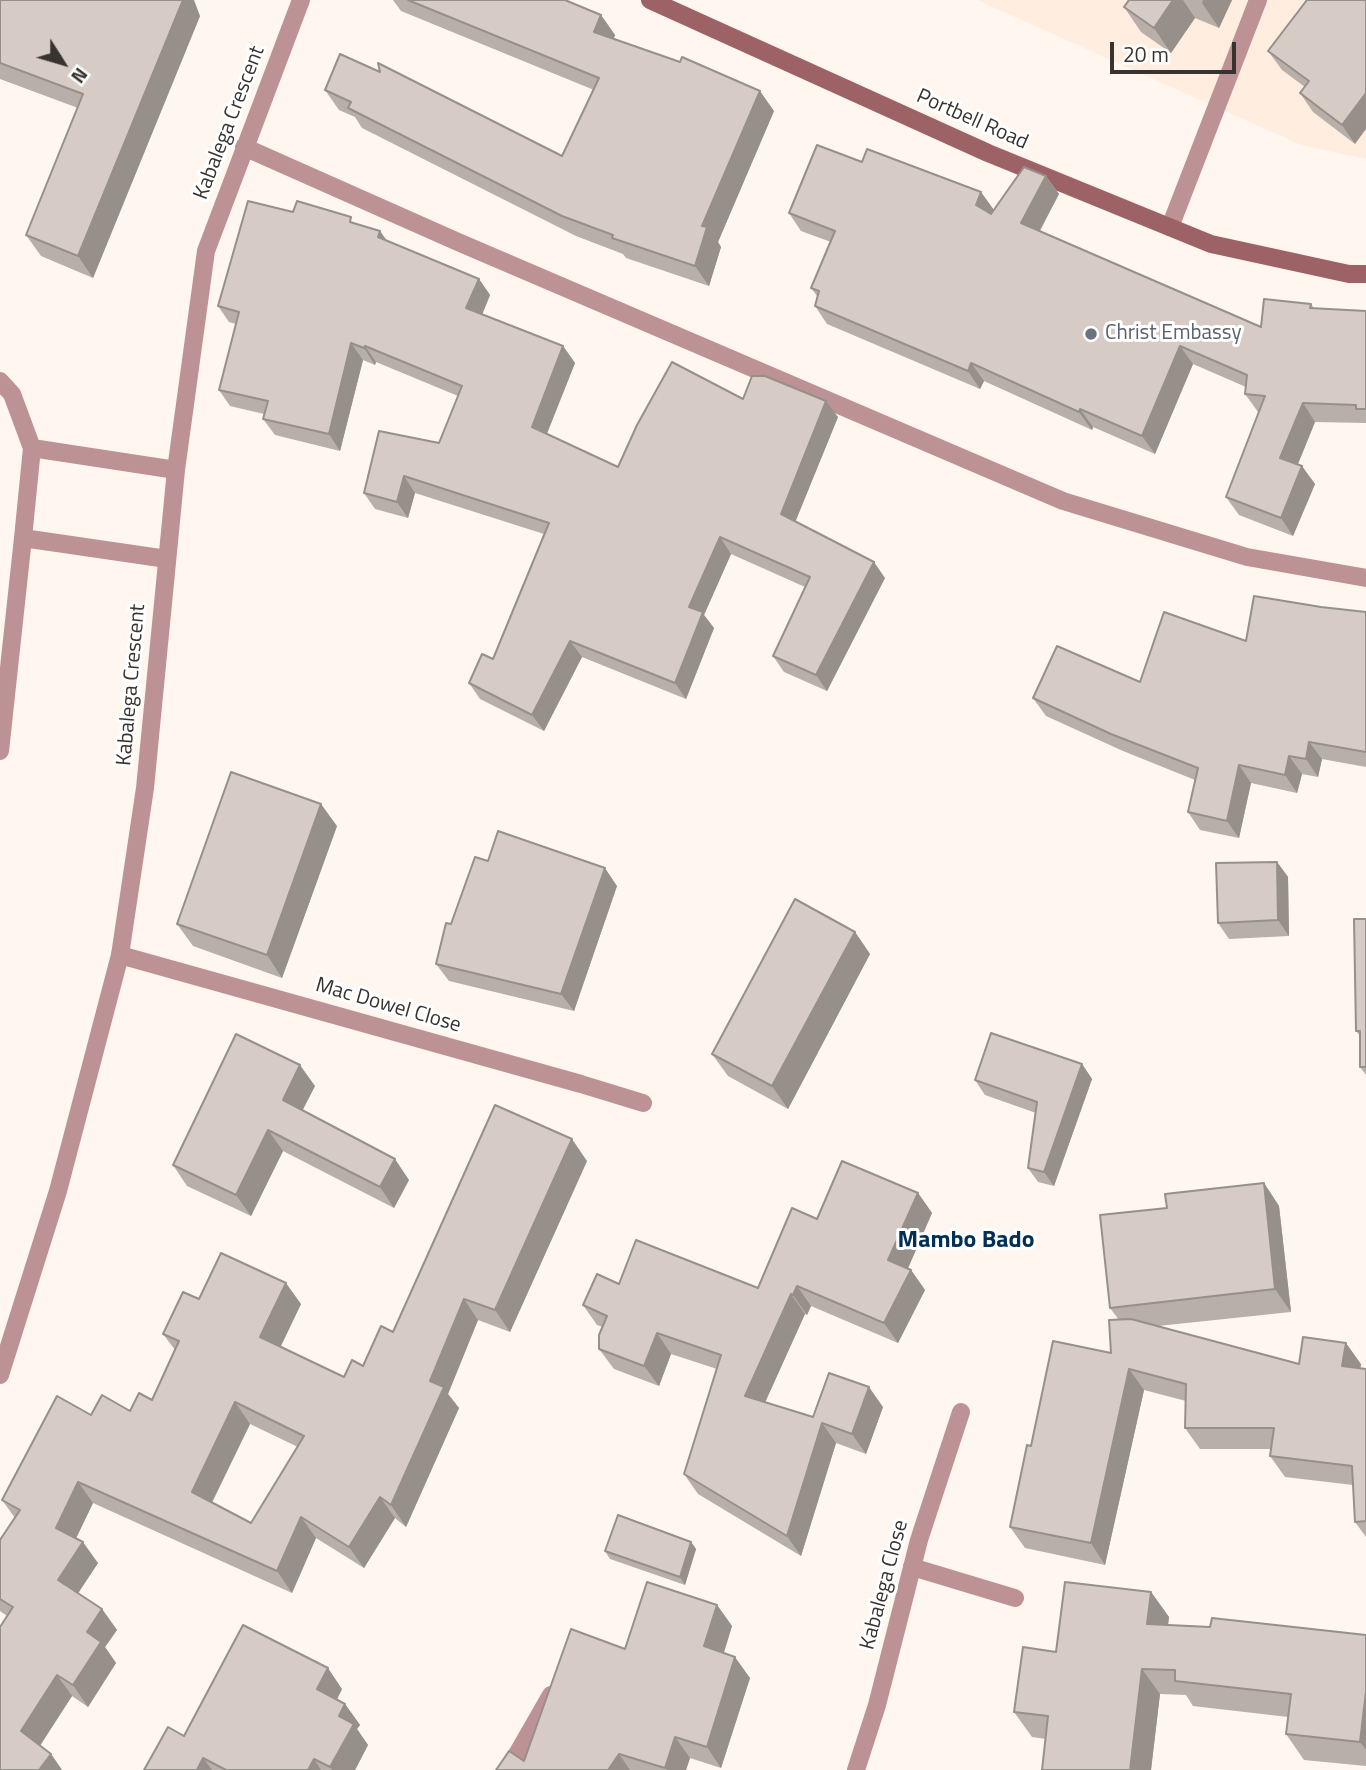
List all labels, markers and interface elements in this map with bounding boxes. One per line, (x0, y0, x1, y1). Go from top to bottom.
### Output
north arrow (28, 28, 98, 98)
scale bar (1114, 28, 1240, 72)
text: 20 m (1123, 38, 1169, 70)
street label: Kabalega Crescent (189, 43, 271, 203)
text: N (65, 62, 96, 90)
street label: Portbell Road (912, 84, 1032, 156)
place label: Christ Embassy (1105, 321, 1242, 347)
marker: Christ Embassy (1083, 326, 1099, 342)
street label: Kabalega Crescent (112, 603, 152, 767)
street label: Mac Dowel Close (312, 973, 464, 1039)
district label: Mambo Bado (898, 1227, 1034, 1255)
street label: Kabalega Close (856, 1517, 914, 1653)

